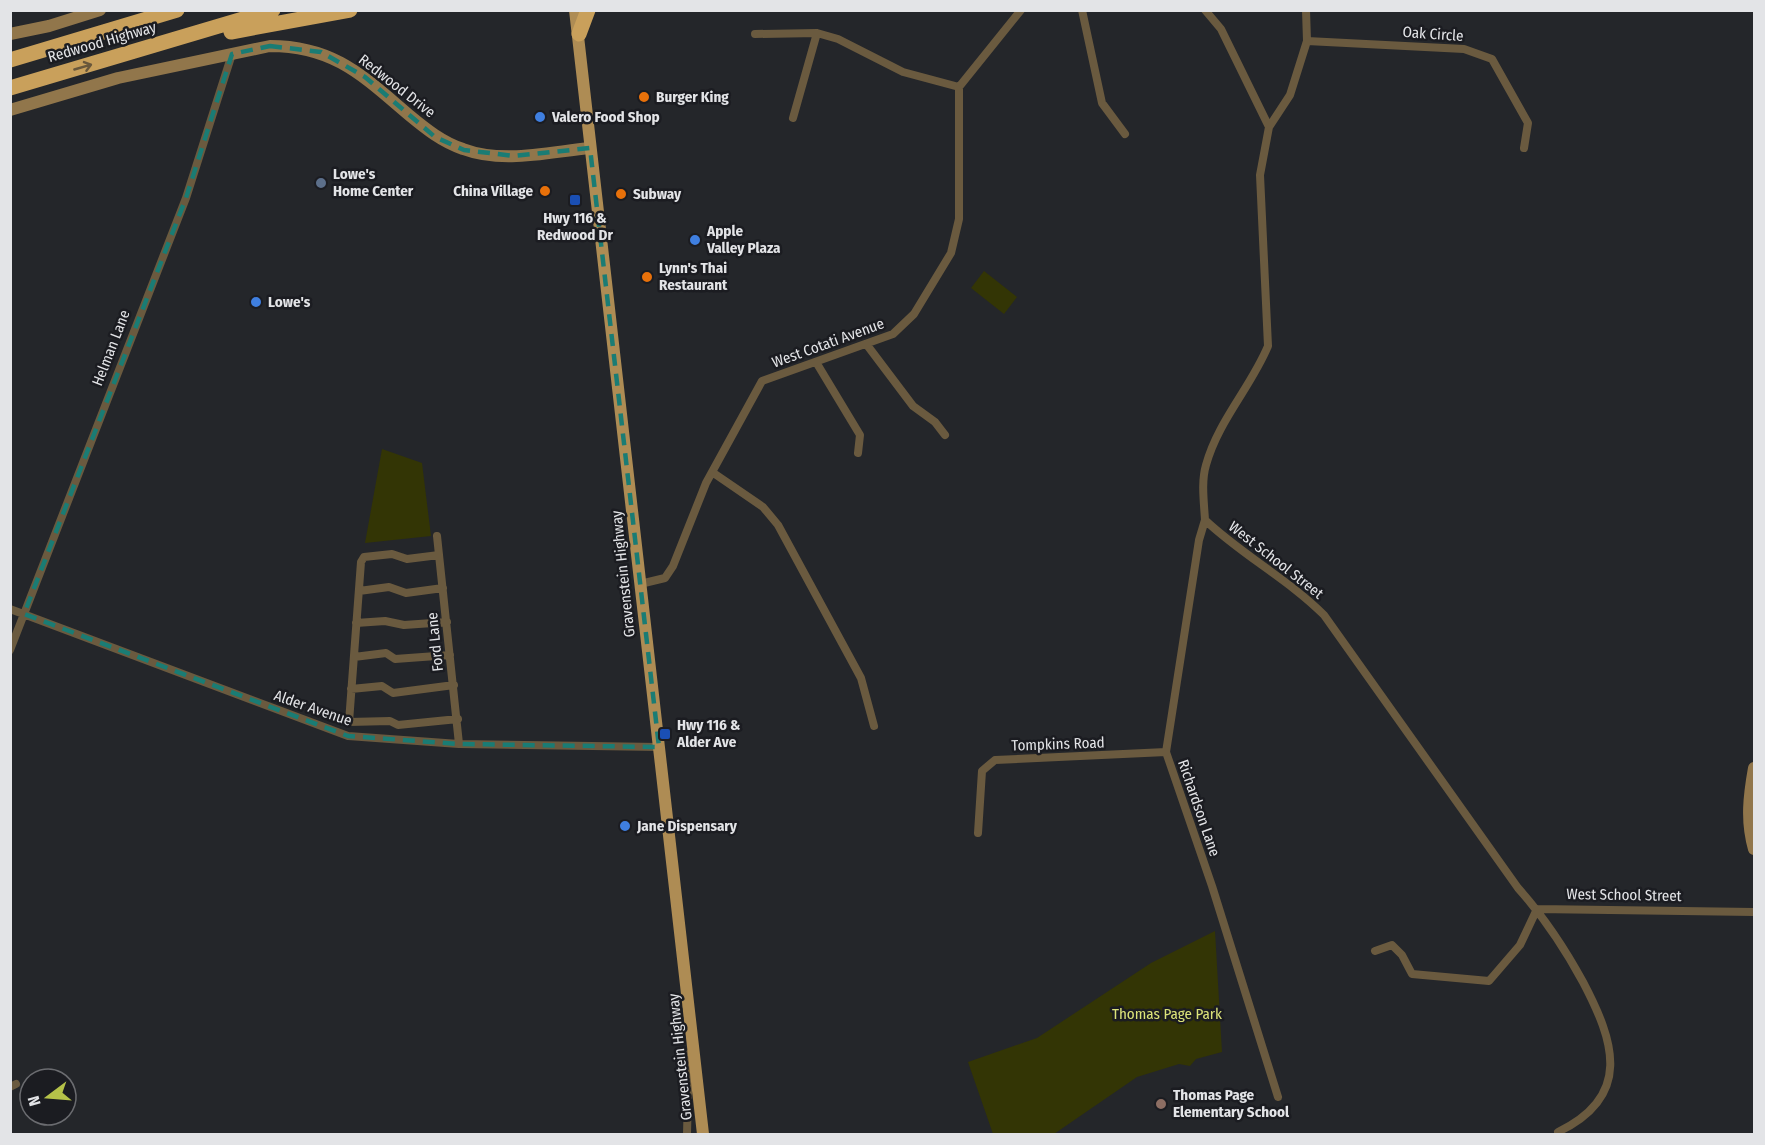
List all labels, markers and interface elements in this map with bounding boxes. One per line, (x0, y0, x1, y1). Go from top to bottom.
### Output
street label: Redwood Highway (46, 18, 159, 66)
street label: Oak Circle (1402, 23, 1464, 45)
street label: Redwood Drive (355, 50, 439, 122)
one-way arrow (73, 61, 92, 72)
place label: Burger King (656, 88, 729, 106)
marker: Burger King (637, 90, 651, 104)
place label: Valero Food Shop (551, 108, 660, 126)
marker: Valero Food Shop (533, 110, 547, 124)
place label: Lowe's Home Center (333, 165, 414, 200)
marker: Lowe's Home Center (314, 176, 328, 190)
place label: China Village (453, 182, 533, 200)
marker: China Village (538, 184, 552, 198)
place label: Subway (633, 185, 682, 203)
marker: Subway (614, 187, 628, 201)
marker: Hwy 116 & Redwood Dr (568, 193, 582, 207)
place label: Hwy 116 & Redwood Dr (537, 209, 614, 244)
place label: Apple Valley Plaza (706, 222, 781, 257)
marker: Apple Valley Plaza (688, 233, 702, 247)
place label: Lynn's Thai Restaurant (659, 259, 728, 294)
marker: Lynn's Thai Restaurant (640, 270, 654, 284)
place label: Lowe's (268, 293, 311, 311)
marker: Lowe's (249, 295, 263, 309)
street label: Helman Lane (88, 307, 134, 389)
street label: West Cotati Avenue (769, 314, 887, 372)
street label: Gravenstein Highway (607, 509, 639, 638)
street label: West School Street (1225, 517, 1327, 603)
street label: Ford Lane (423, 611, 447, 673)
street label: Alder Avenue (272, 686, 354, 730)
place label: Hwy 116 & Alder Ave (676, 716, 741, 751)
marker: Hwy 116 & Alder Ave (658, 727, 672, 741)
street label: Tompkins Road (1011, 733, 1105, 755)
street label: Richardson Lane (1174, 757, 1224, 859)
place label: Jane Dispensary (636, 817, 738, 835)
marker: Jane Dispensary (618, 819, 632, 833)
street label: West School Street (1566, 885, 1682, 905)
street label: Gravenstein Highway (664, 992, 696, 1121)
park label: Thomas Page Park (1112, 1005, 1222, 1023)
north arrow (18, 1067, 78, 1127)
place label: Thomas Page Elementary School (1173, 1086, 1290, 1121)
text: N (24, 1094, 45, 1108)
marker: Thomas Page Elementary School (1154, 1097, 1168, 1111)

